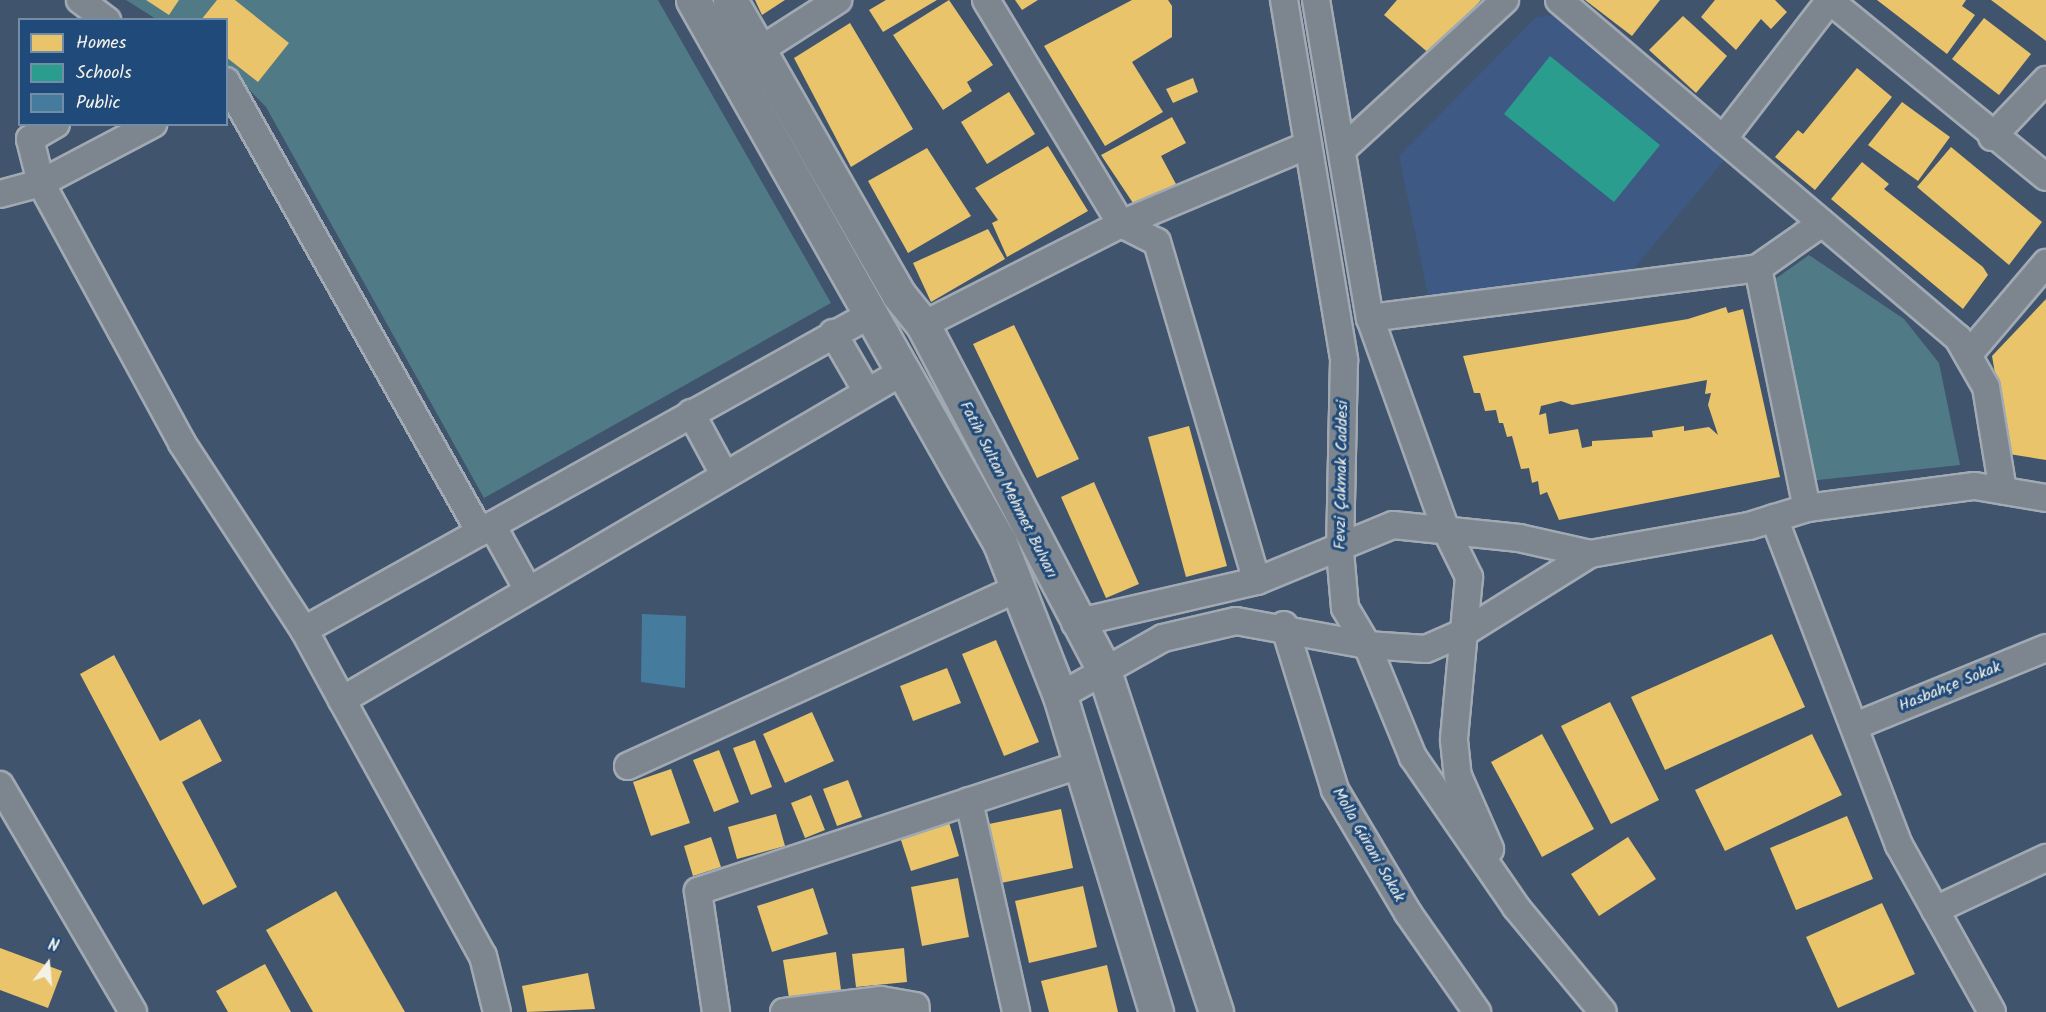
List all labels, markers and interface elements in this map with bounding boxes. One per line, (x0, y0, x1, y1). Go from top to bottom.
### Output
legend (18, 18, 228, 126)
text: Homes (76, 29, 126, 58)
text: Schools (76, 59, 132, 88)
text: Public (76, 89, 121, 118)
street label: Fatih Sultan Mehmet Bulvarı (955, 398, 1061, 582)
street label: Fevzi Çakmak Caddesi (1331, 400, 1353, 550)
street label: Hasbahçe Sokak (1896, 658, 2004, 716)
street label: Molla Gürani Sokak (1327, 784, 1409, 906)
text: N (45, 933, 61, 960)
north arrow (18, 934, 78, 994)

